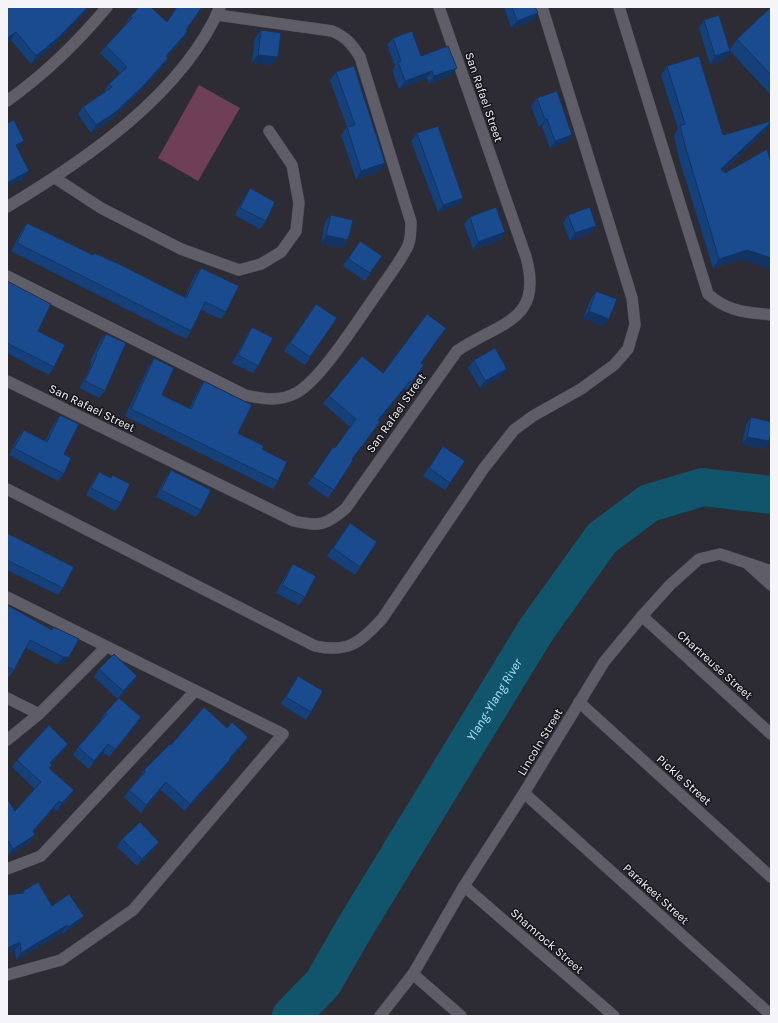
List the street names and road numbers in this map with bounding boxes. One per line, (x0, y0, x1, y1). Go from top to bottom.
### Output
street label: San Rafael Street (462, 50, 506, 144)
street label: San Rafael Street (363, 370, 429, 455)
street label: San Rafael Street (47, 381, 138, 435)
street label: Chartreuse Street (675, 628, 756, 703)
street label: Lincoln Street (515, 706, 566, 778)
street label: Pickle Street (654, 752, 714, 808)
street label: Parakeet Street (620, 861, 692, 927)
street label: Shamrock Street (508, 906, 587, 977)

